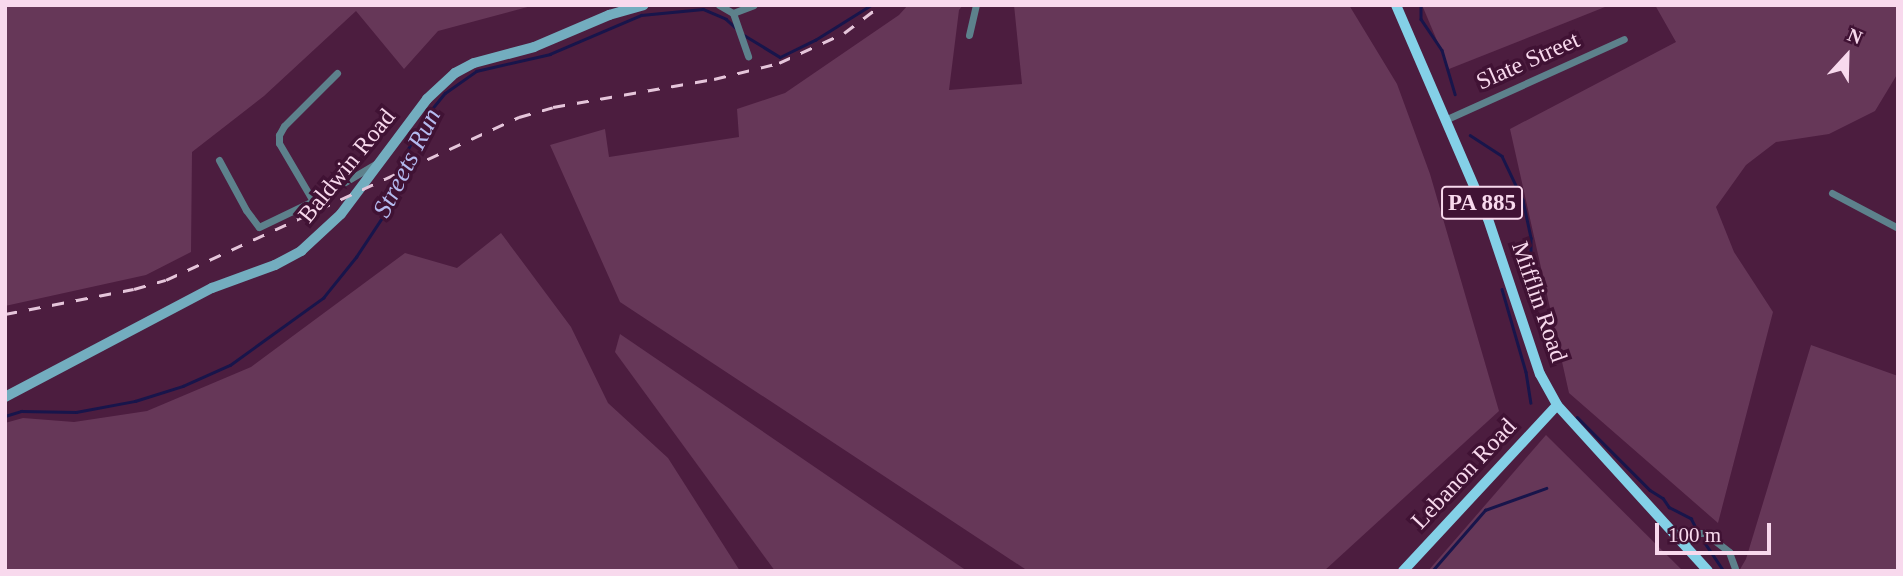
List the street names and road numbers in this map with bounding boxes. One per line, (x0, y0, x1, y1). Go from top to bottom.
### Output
street label: Slate Street (1472, 25, 1584, 97)
street label: Baldwin Road (292, 103, 402, 229)
road number: PA 885 (1440, 184, 1524, 222)
street label: Mifflin Road (1505, 238, 1573, 366)
street label: Lebanon Road (1406, 413, 1522, 535)

